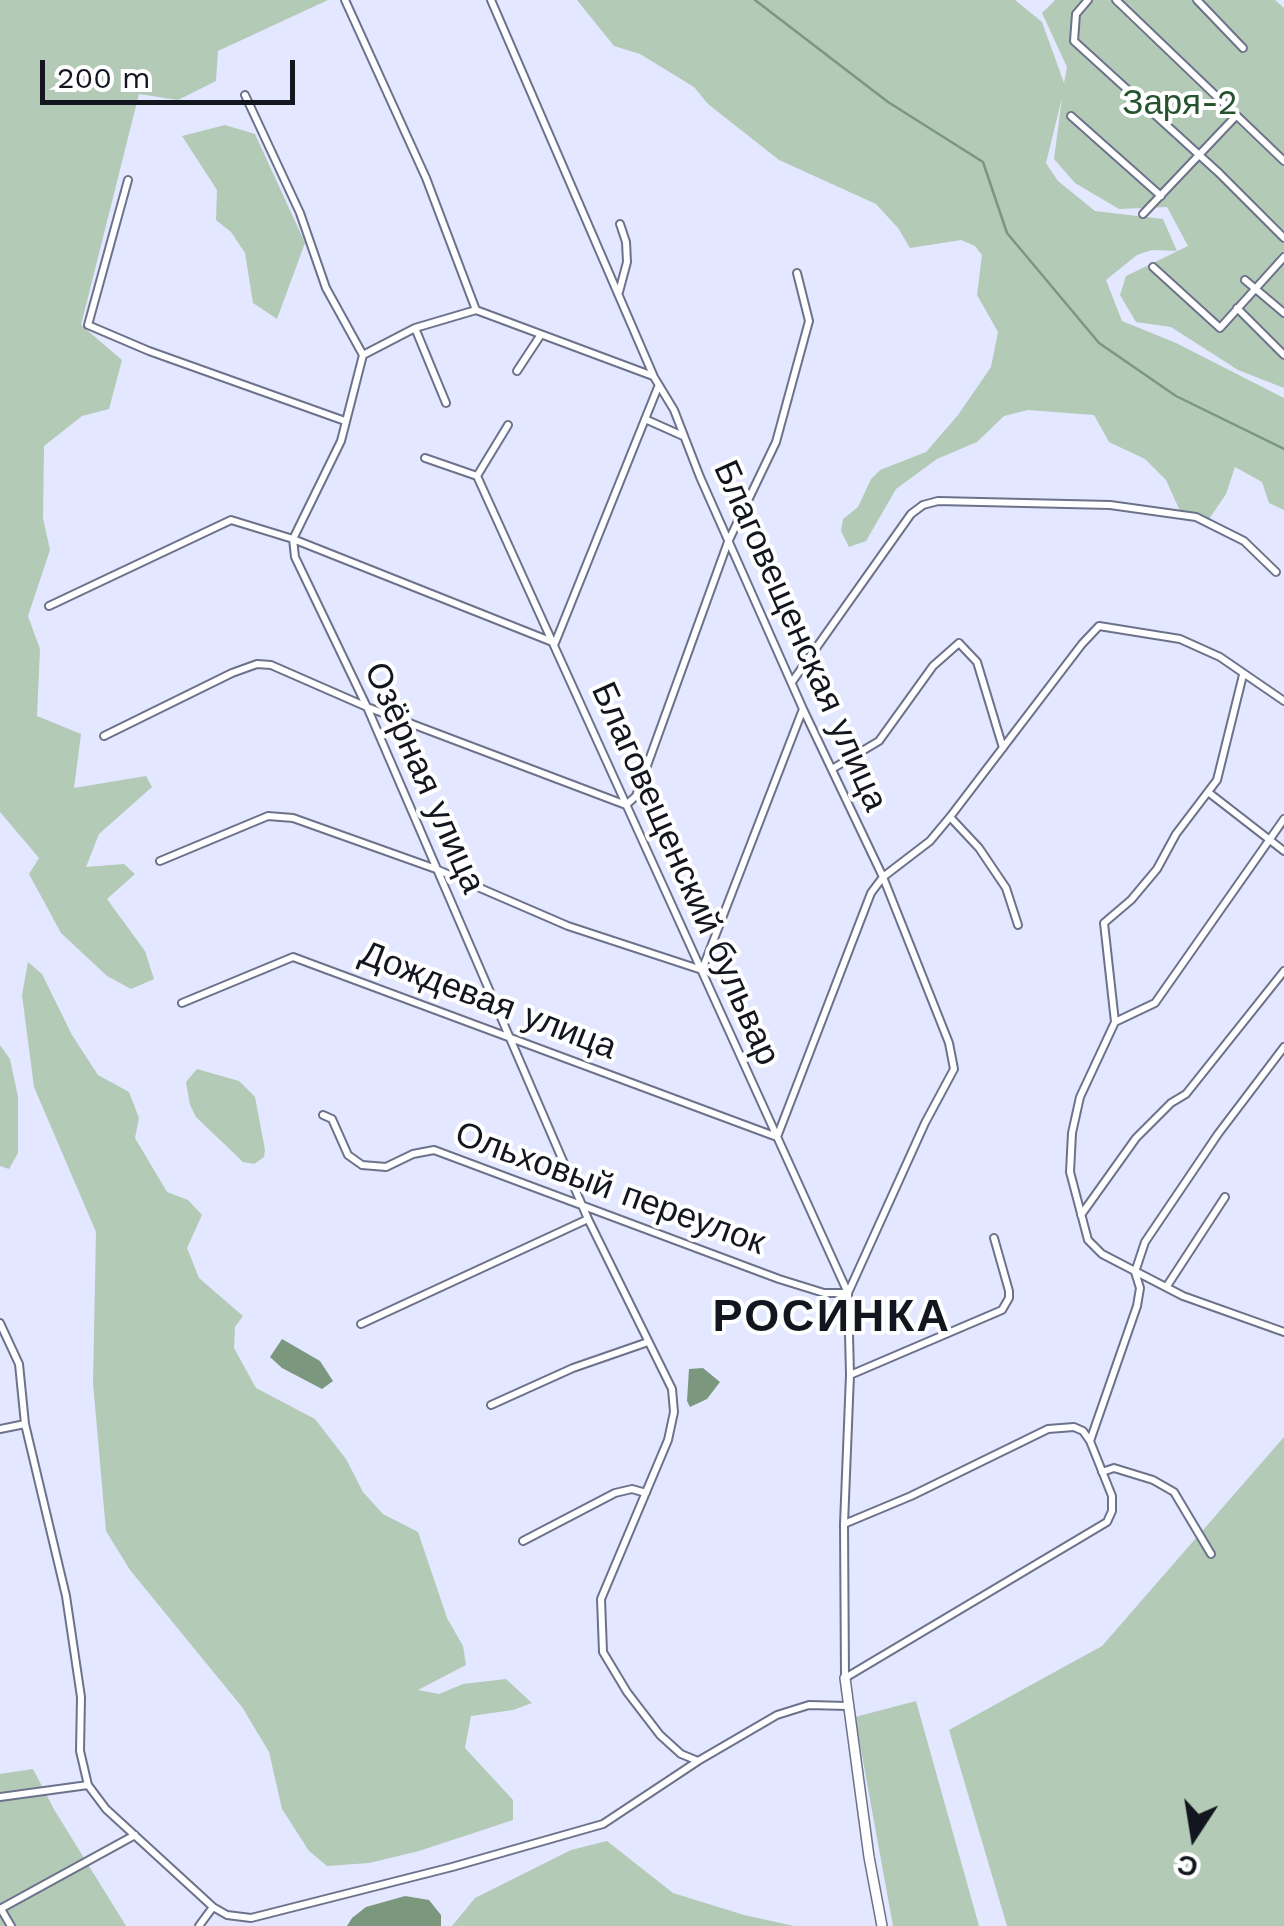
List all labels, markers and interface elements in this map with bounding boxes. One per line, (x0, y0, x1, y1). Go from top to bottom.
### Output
scale bar (45, 40, 300, 102)
text: 200 m (57, 60, 151, 95)
park label: Заря-2 (1122, 83, 1238, 125)
street label: Благовещенская улица (704, 454, 896, 818)
street label: Озёрная улица (354, 656, 494, 900)
street label: Благовещенский бульвар (582, 676, 788, 1072)
street label: Дождевая улица (354, 933, 622, 1069)
street label: Ольховый переулок (449, 1113, 771, 1265)
district label: РОСИНКА (712, 1291, 952, 1345)
north arrow (1144, 1786, 1244, 1886)
text: С (1174, 1848, 1201, 1884)

